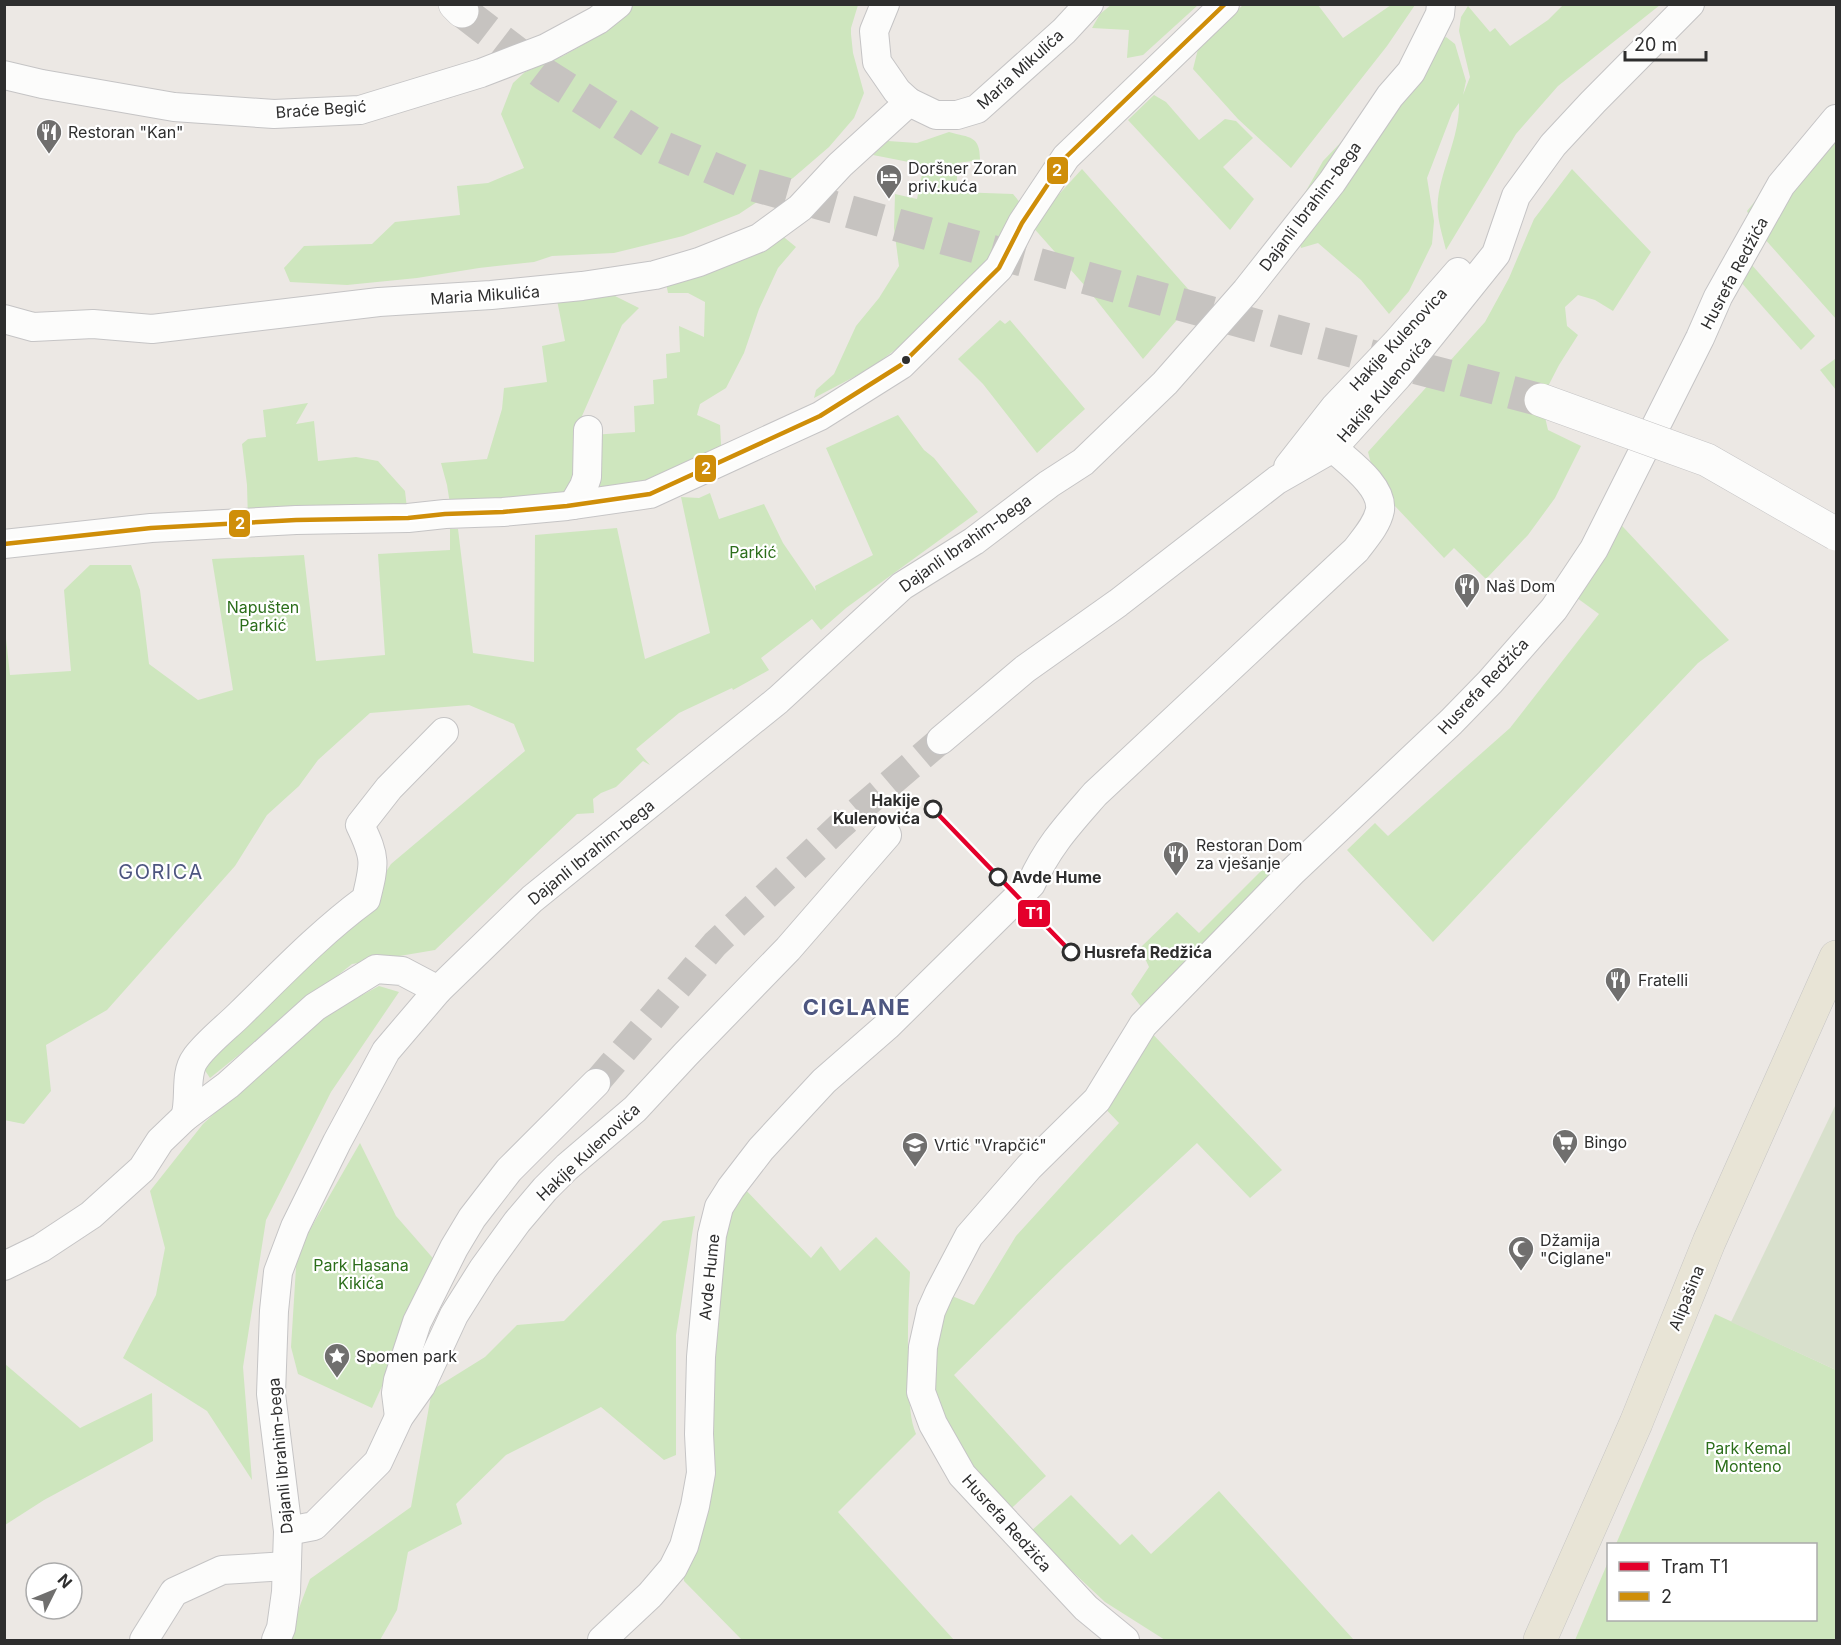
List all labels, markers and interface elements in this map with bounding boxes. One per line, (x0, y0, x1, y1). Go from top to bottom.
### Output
scale bar (1625, 24, 1706, 62)
street label: Maria Mikulića (973, 25, 1067, 113)
text: 20 m (1634, 34, 1677, 55)
street label: Braće Begić (275, 96, 367, 122)
restaurant icon: Restoran "Kan" (34, 117, 64, 155)
place label: Restoran "Kan" (68, 122, 184, 142)
street label: Dajanli Ibrahim-bega (1255, 137, 1365, 275)
line badge: 2 (1046, 156, 1069, 185)
place label: Doršner Zoran priv.kuća (908, 158, 1017, 196)
text: 2 (1052, 160, 1062, 180)
hotel icon: Doršner Zoran priv.kuća (874, 162, 904, 200)
street label: Husrefa Redžića (1696, 213, 1772, 333)
street label: Maria Mikulića (430, 281, 540, 309)
street label: Hakije Kulenovica (1345, 283, 1451, 395)
street label: Hakije Kulenovića (1332, 332, 1436, 446)
unlabelled marker (900, 354, 912, 366)
line badge: 2 (694, 454, 717, 483)
text: 2 (701, 458, 711, 478)
street label: Dajanli Ibrahim-bega (895, 490, 1035, 596)
line badge: 2 (228, 509, 251, 538)
text: 2 (235, 513, 245, 533)
park label: Parkić (729, 542, 777, 562)
restaurant icon: Naš Dom (1452, 571, 1482, 609)
place label: Naš Dom (1486, 576, 1555, 596)
park label: Napušten Parkić (227, 597, 299, 635)
street label: Husrefa Redžića (1433, 634, 1533, 738)
place label: Hakije Kulenovića (833, 790, 920, 828)
street label: Dajanli Ibrahim-bega (524, 795, 658, 909)
marker: Hakije Kulenovića (924, 800, 942, 818)
place label: Restoran Dom za vješanje (1196, 835, 1303, 873)
restaurant icon: Restoran Dom za vješanje (1161, 839, 1191, 877)
district label: GORICA (118, 860, 204, 884)
place label: Avde Hume (1012, 867, 1102, 887)
marker: Avde Hume (989, 868, 1007, 886)
line badge: T1 (1017, 899, 1051, 928)
text: T1 (1025, 903, 1043, 923)
place label: Husrefa Redžića (1084, 942, 1212, 962)
marker: Husrefa Redžića (1062, 943, 1080, 961)
restaurant icon: Fratelli (1603, 965, 1633, 1003)
place label: Fratelli (1638, 970, 1688, 990)
district label: CIGLANE (803, 994, 911, 1020)
street label: Hakije Kulenovića (532, 1099, 644, 1205)
supermarket icon: Bingo (1550, 1127, 1580, 1165)
school or university icon: Vrtić "Vrapčić" (900, 1130, 930, 1168)
place label: Bingo (1584, 1132, 1627, 1152)
place label: Vrtić "Vrapčić" (934, 1135, 1047, 1155)
place label: Džamija "Ciglane" (1540, 1230, 1612, 1268)
street label: Avde Hume (695, 1233, 723, 1321)
mosque icon: Džamija "Ciglane" (1506, 1234, 1536, 1272)
park label: Park Hasana Kikića (313, 1255, 409, 1293)
street label: Alipašina (1664, 1263, 1708, 1333)
place icon: Spomen park (322, 1341, 352, 1379)
place label: Spomen park (356, 1346, 457, 1366)
street label: Dajanli Ibrahim-bega (263, 1377, 297, 1535)
park label: Park Кemal Monteno (1705, 1438, 1791, 1476)
street label: Husrefa Redžića (958, 1470, 1056, 1576)
legend (1607, 1543, 1817, 1621)
text: Tram T1 (1661, 1556, 1728, 1577)
north arrow (24, 1561, 84, 1621)
text: N (53, 1569, 76, 1592)
text: 2 (1661, 1586, 1672, 1607)

